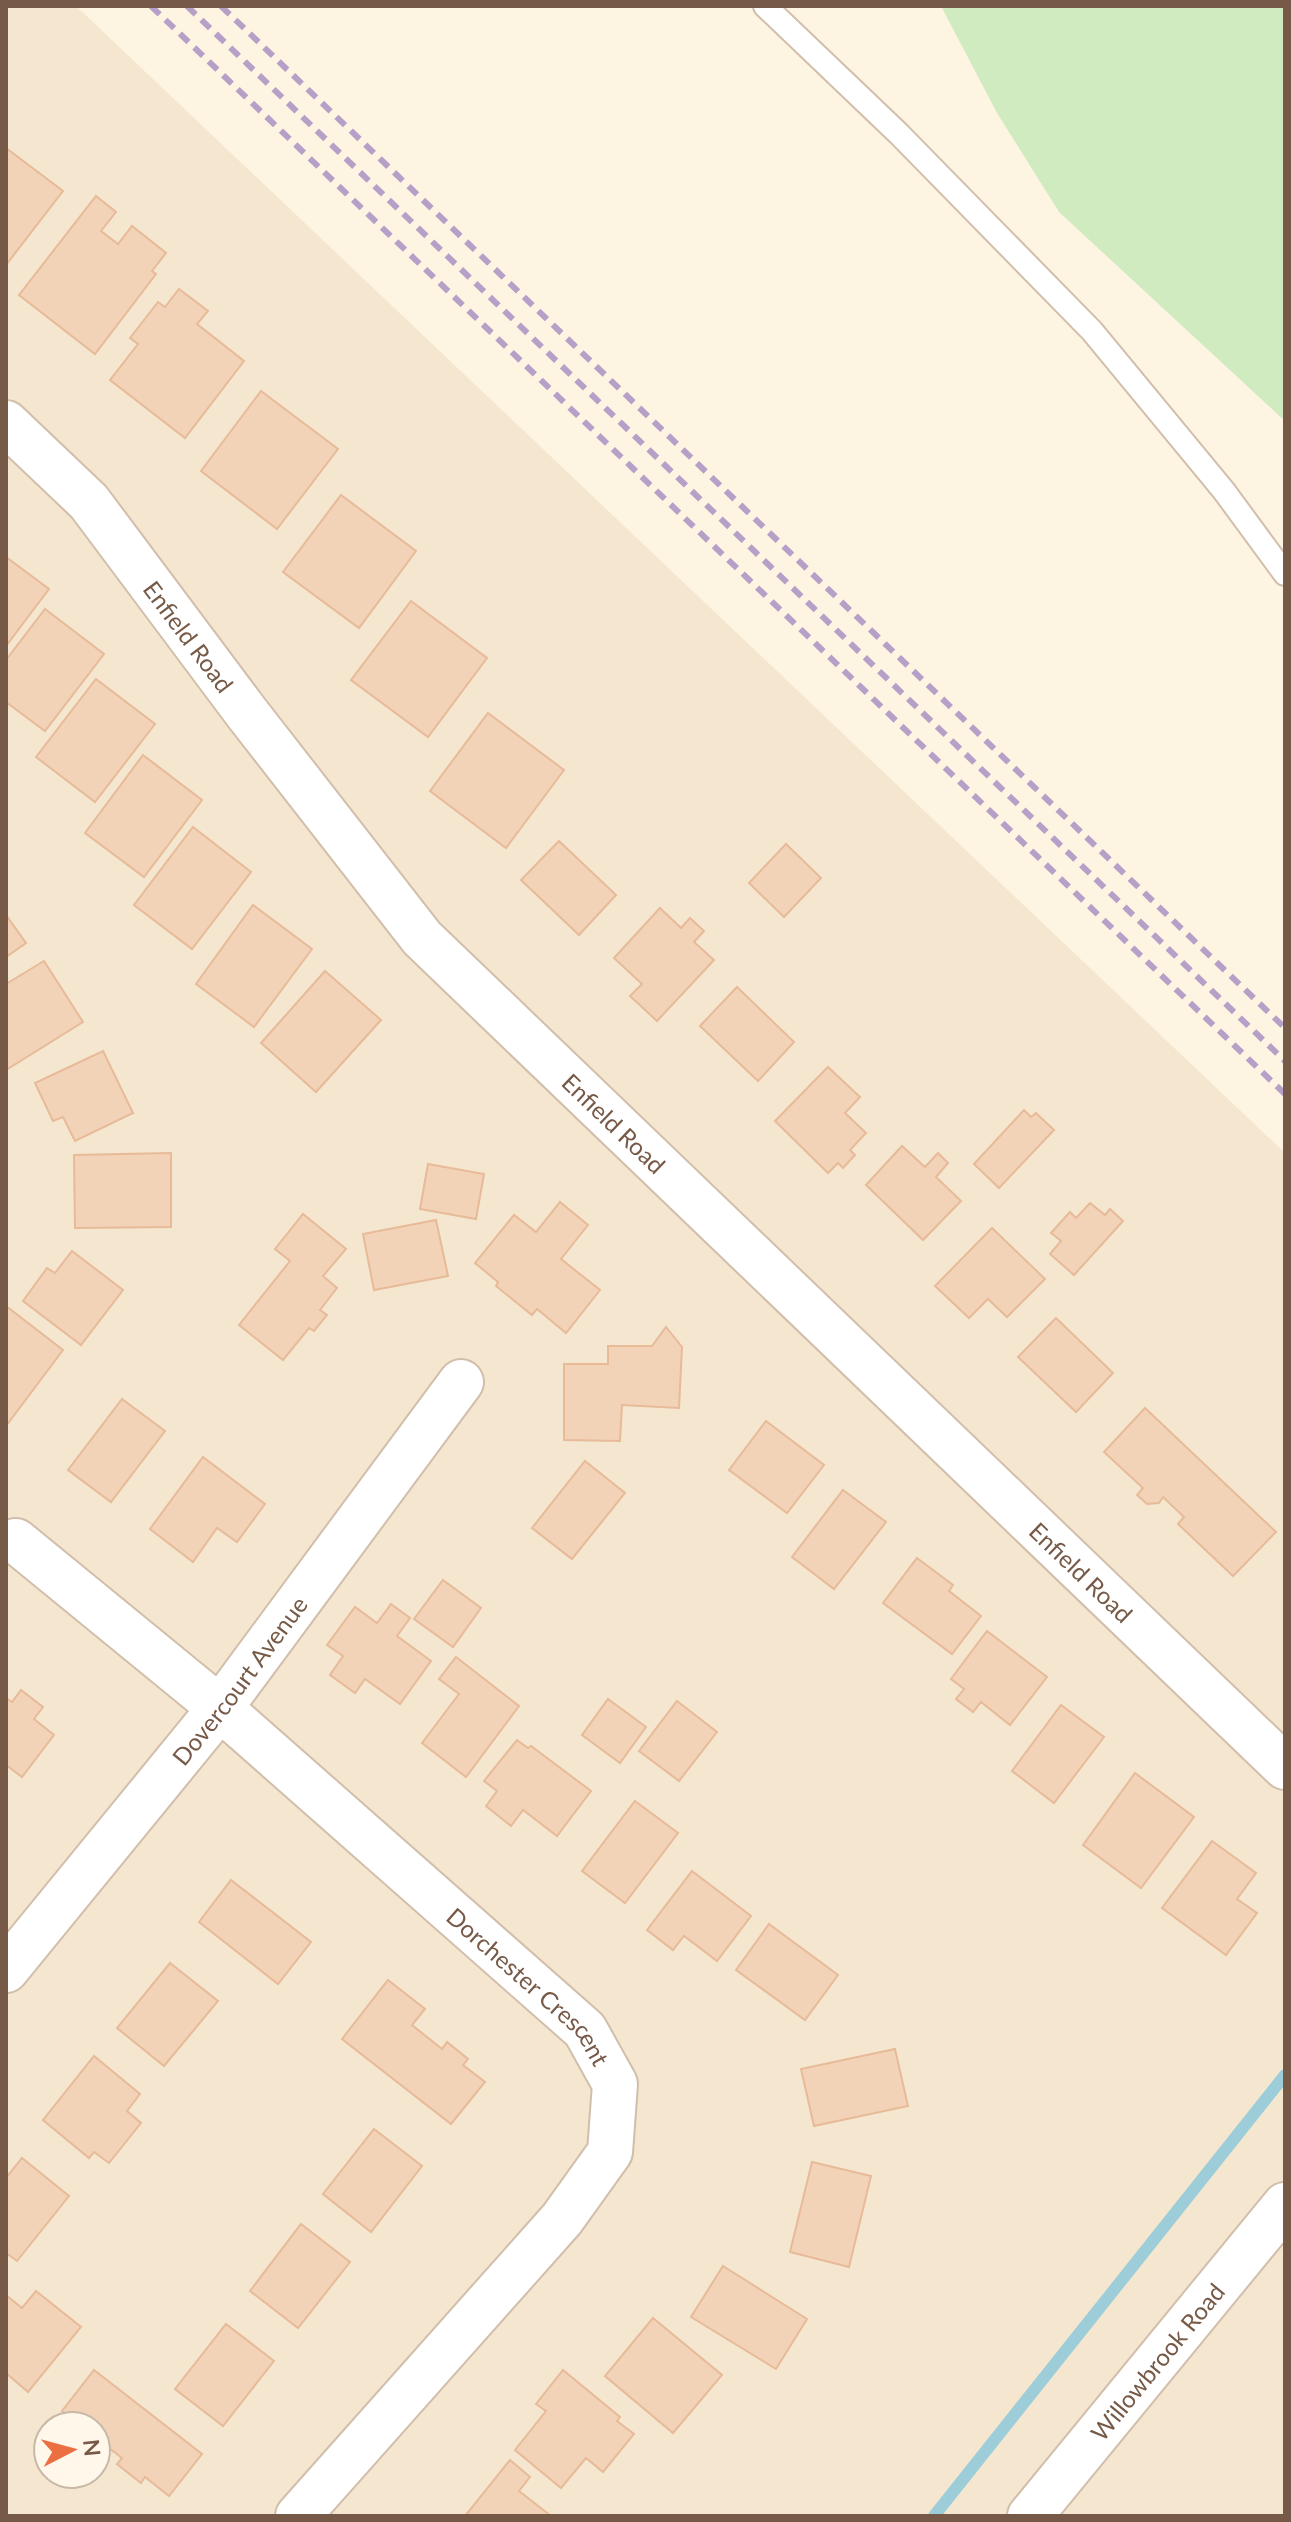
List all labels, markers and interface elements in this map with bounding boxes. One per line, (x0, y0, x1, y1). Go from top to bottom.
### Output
street label: Enfield Road (138, 575, 240, 698)
street label: Enfield Road (557, 1067, 672, 1179)
street label: Enfield Road (1024, 1516, 1139, 1628)
street label: Dovercourt Avenue (165, 1590, 313, 1770)
street label: Dorchester Crescent (441, 1901, 616, 2071)
street label: Willowbrook Road (1084, 2277, 1230, 2446)
north arrow (32, 2410, 112, 2490)
text: N (78, 2438, 107, 2458)

